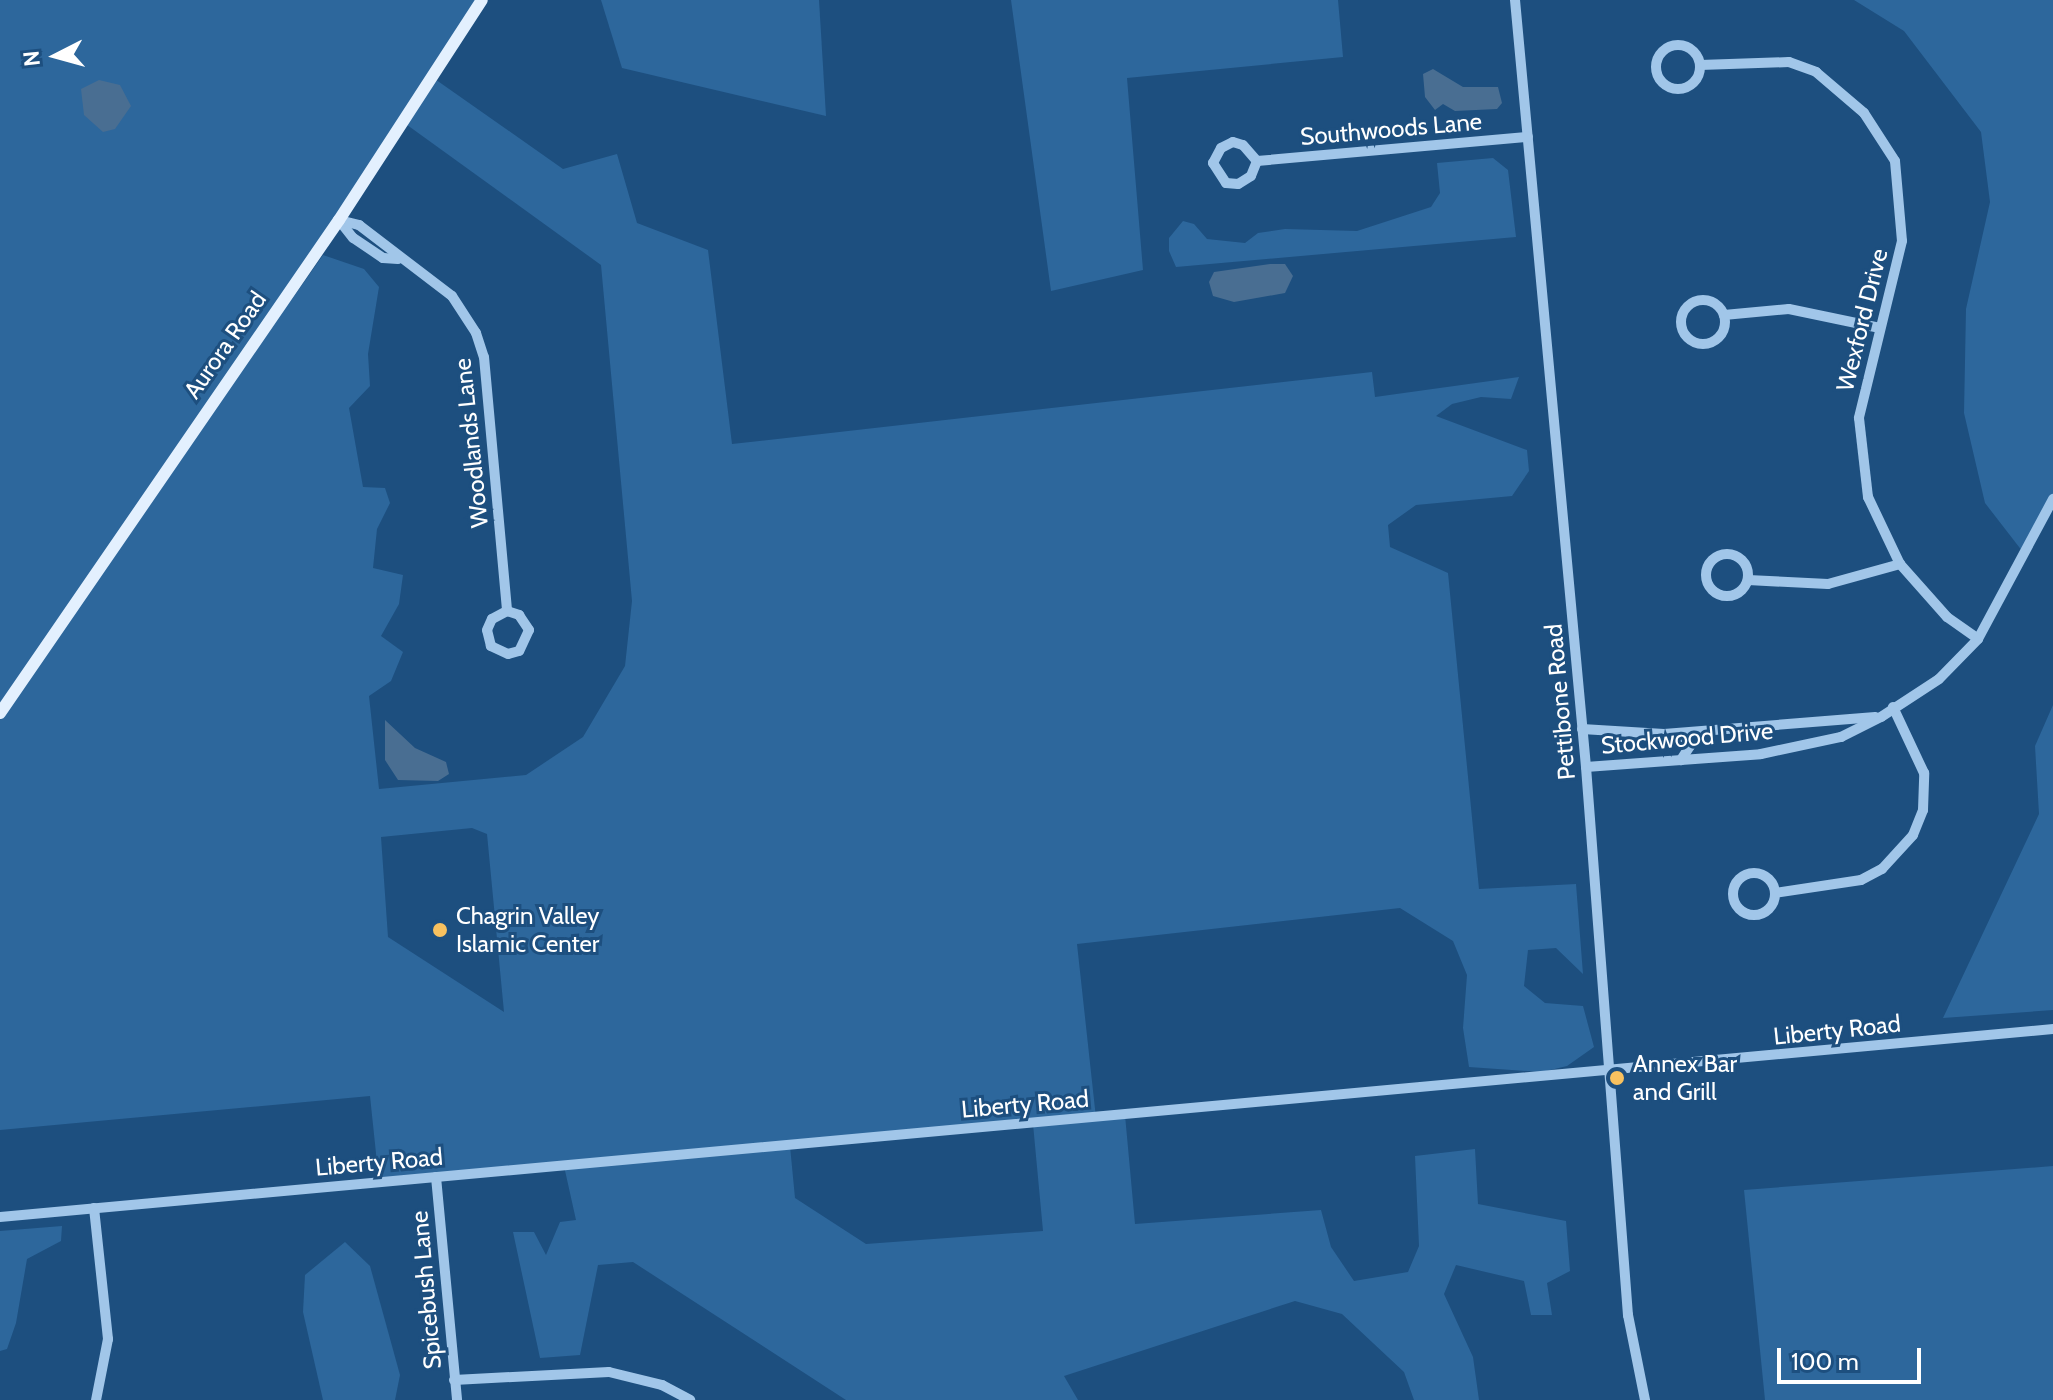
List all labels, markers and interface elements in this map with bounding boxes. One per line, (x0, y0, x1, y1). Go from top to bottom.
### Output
north arrow (16, 16, 96, 96)
text: N (17, 49, 46, 68)
street label: Southwoods Lane (1299, 107, 1483, 151)
street label: Wexford Drive (1830, 246, 1894, 394)
street label: Aurora Road (178, 286, 272, 404)
street label: Woodlands Lane (448, 357, 494, 529)
street label: Pettibone Road (1539, 623, 1581, 781)
street label: Stockwood Drive (1600, 716, 1774, 760)
place label: Chagrin Valley Islamic Center (456, 902, 599, 958)
marker: Chagrin Valley Islamic Center (431, 921, 449, 939)
street label: Liberty Road (1772, 1009, 1902, 1051)
place label: Annex Bar and Grill (1633, 1050, 1737, 1106)
marker: Annex Bar and Grill (1608, 1069, 1626, 1087)
street label: Liberty Road (960, 1084, 1090, 1124)
street label: Liberty Road (314, 1142, 444, 1182)
street label: Spicebush Lane (405, 1210, 447, 1370)
scale bar (1781, 1332, 1925, 1382)
text: 100 m (1791, 1347, 1859, 1376)

